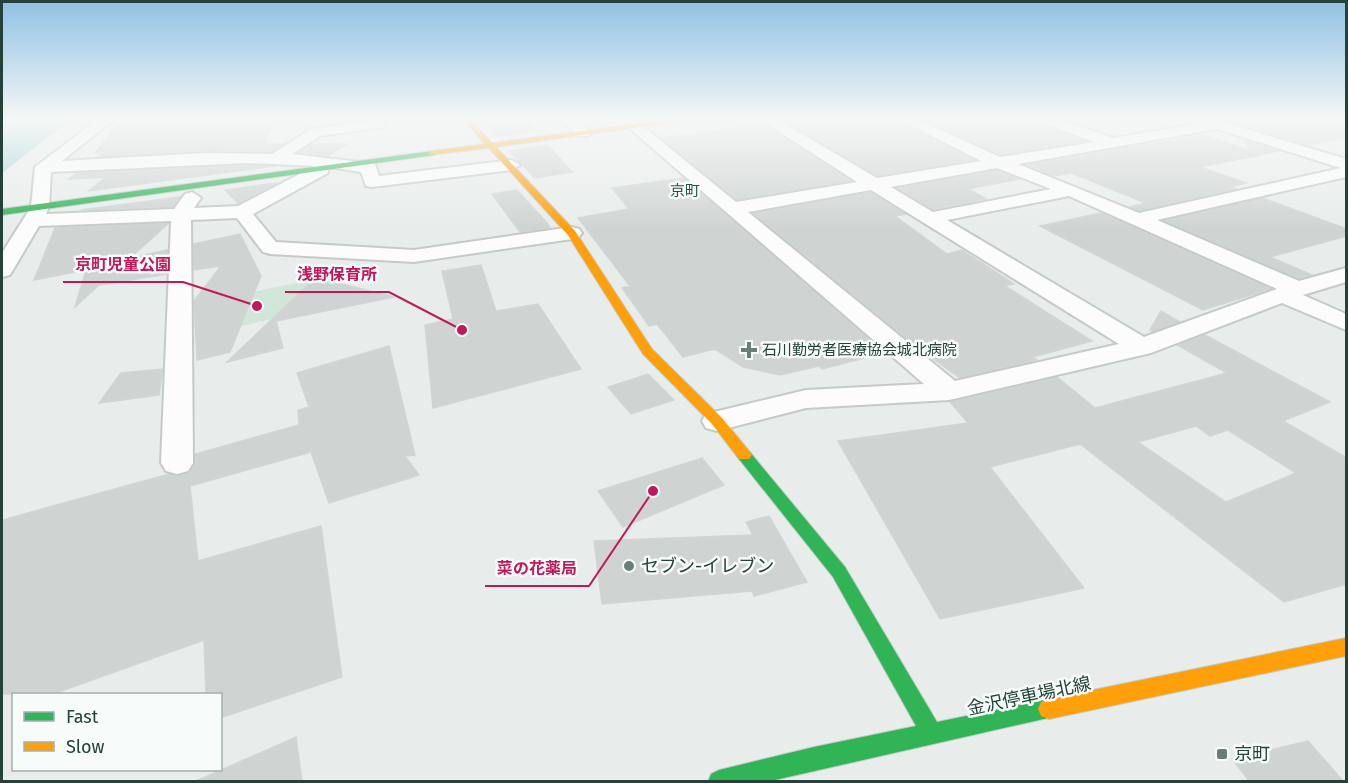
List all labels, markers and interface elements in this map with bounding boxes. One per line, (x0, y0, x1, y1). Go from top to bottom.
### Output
district label: 京町 (670, 182, 700, 200)
callout: 京町児童公園 (63, 248, 183, 282)
text: 京町児童公園 (75, 255, 171, 274)
callout: 浅野保育所 (285, 258, 389, 292)
text: 浅野保育所 (297, 265, 377, 284)
marker: 石川勤労者医療協会城北病院 (740, 341, 758, 359)
place label: 石川勤労者医療協会城北病院 (762, 341, 957, 359)
callout: 菜の花薬局 (485, 552, 589, 586)
place label: セブン-イレブン (641, 555, 774, 577)
text: 菜の花薬局 (497, 559, 577, 578)
marker: セブン-イレブン (622, 559, 636, 573)
street label: 金沢停車場北線 (965, 672, 1093, 720)
legend (12, 693, 222, 771)
text: Fast (66, 706, 99, 728)
text: Slow (66, 736, 105, 758)
place label: 京町 (1234, 743, 1270, 765)
marker: 京町 (1215, 747, 1229, 761)

